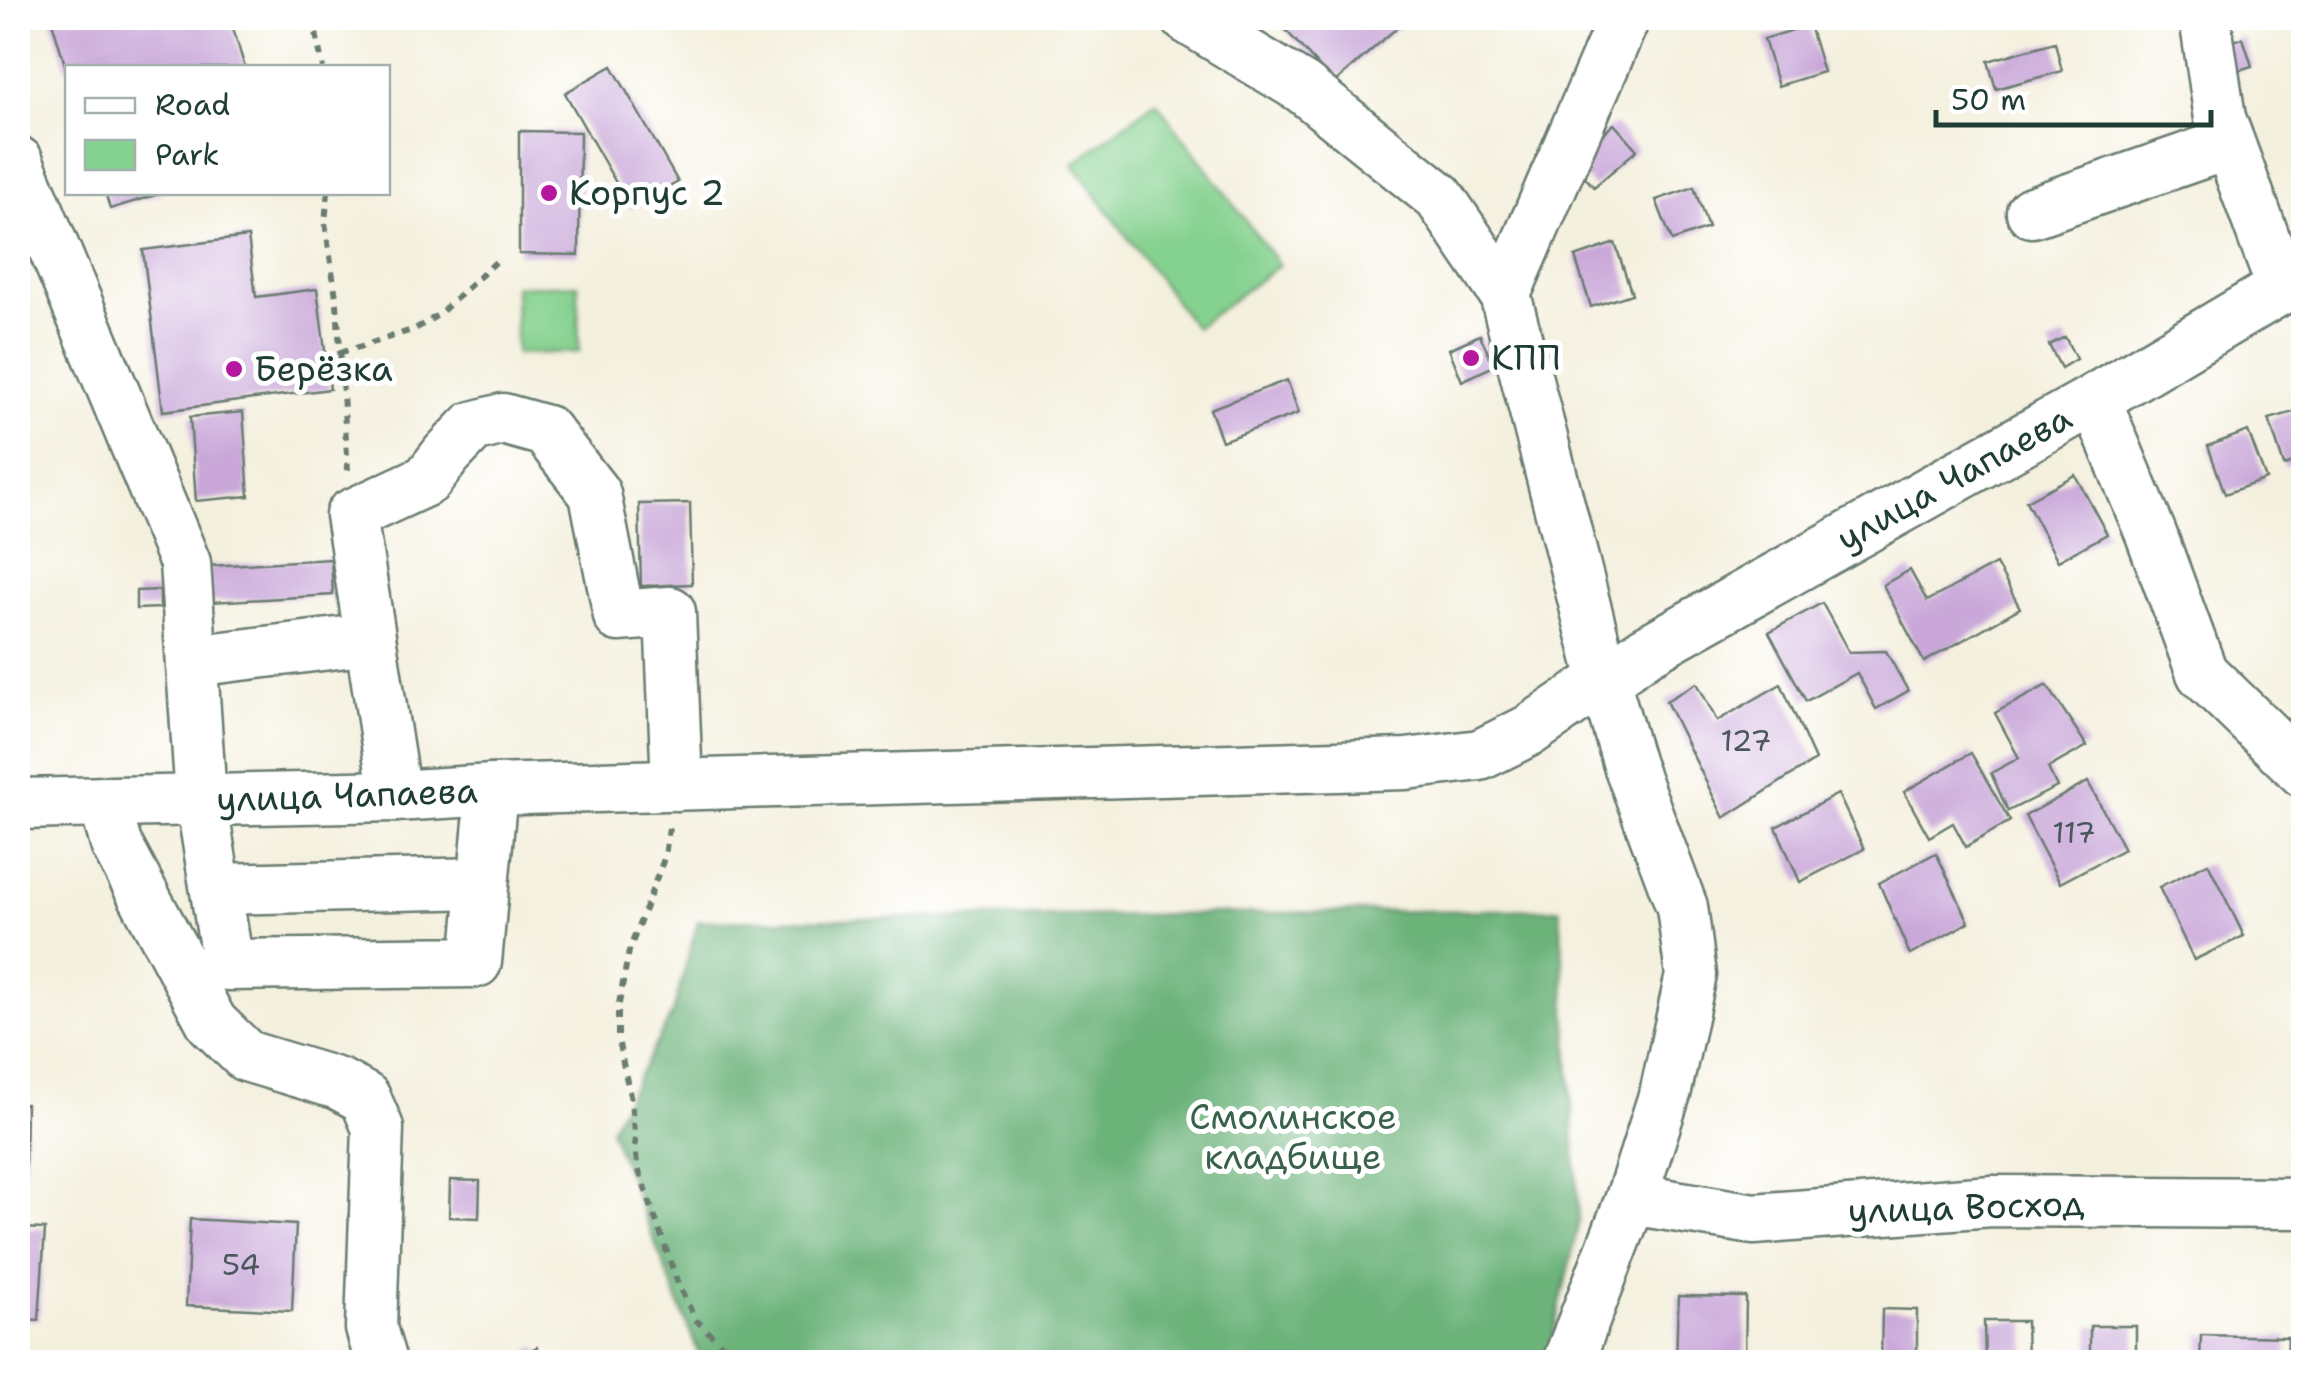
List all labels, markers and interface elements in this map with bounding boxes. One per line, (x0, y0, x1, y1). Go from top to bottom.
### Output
legend (65, 65, 390, 195)
scale bar (1936, 65, 2211, 127)
text: 50 m (1951, 79, 2026, 120)
text: Road (155, 84, 230, 125)
text: Park (155, 134, 219, 175)
place label: Корпус 2 (569, 169, 725, 216)
marker: Корпус 2 (538, 182, 560, 204)
place label: КПП (1491, 334, 1561, 381)
place label: Берёзка (254, 345, 393, 392)
marker: КПП (1460, 347, 1482, 369)
marker: Берёзка (223, 358, 245, 380)
street label: улица Чапаева (1828, 393, 2080, 562)
house number: 127 (1721, 720, 1771, 761)
street label: улица Чапаева (215, 766, 479, 823)
house number: 117 (2052, 812, 2096, 853)
park label: Смолинское кладбище (1189, 1093, 1397, 1180)
street label: улица Восход (1847, 1179, 2085, 1234)
house number: 54 (222, 1244, 260, 1285)

